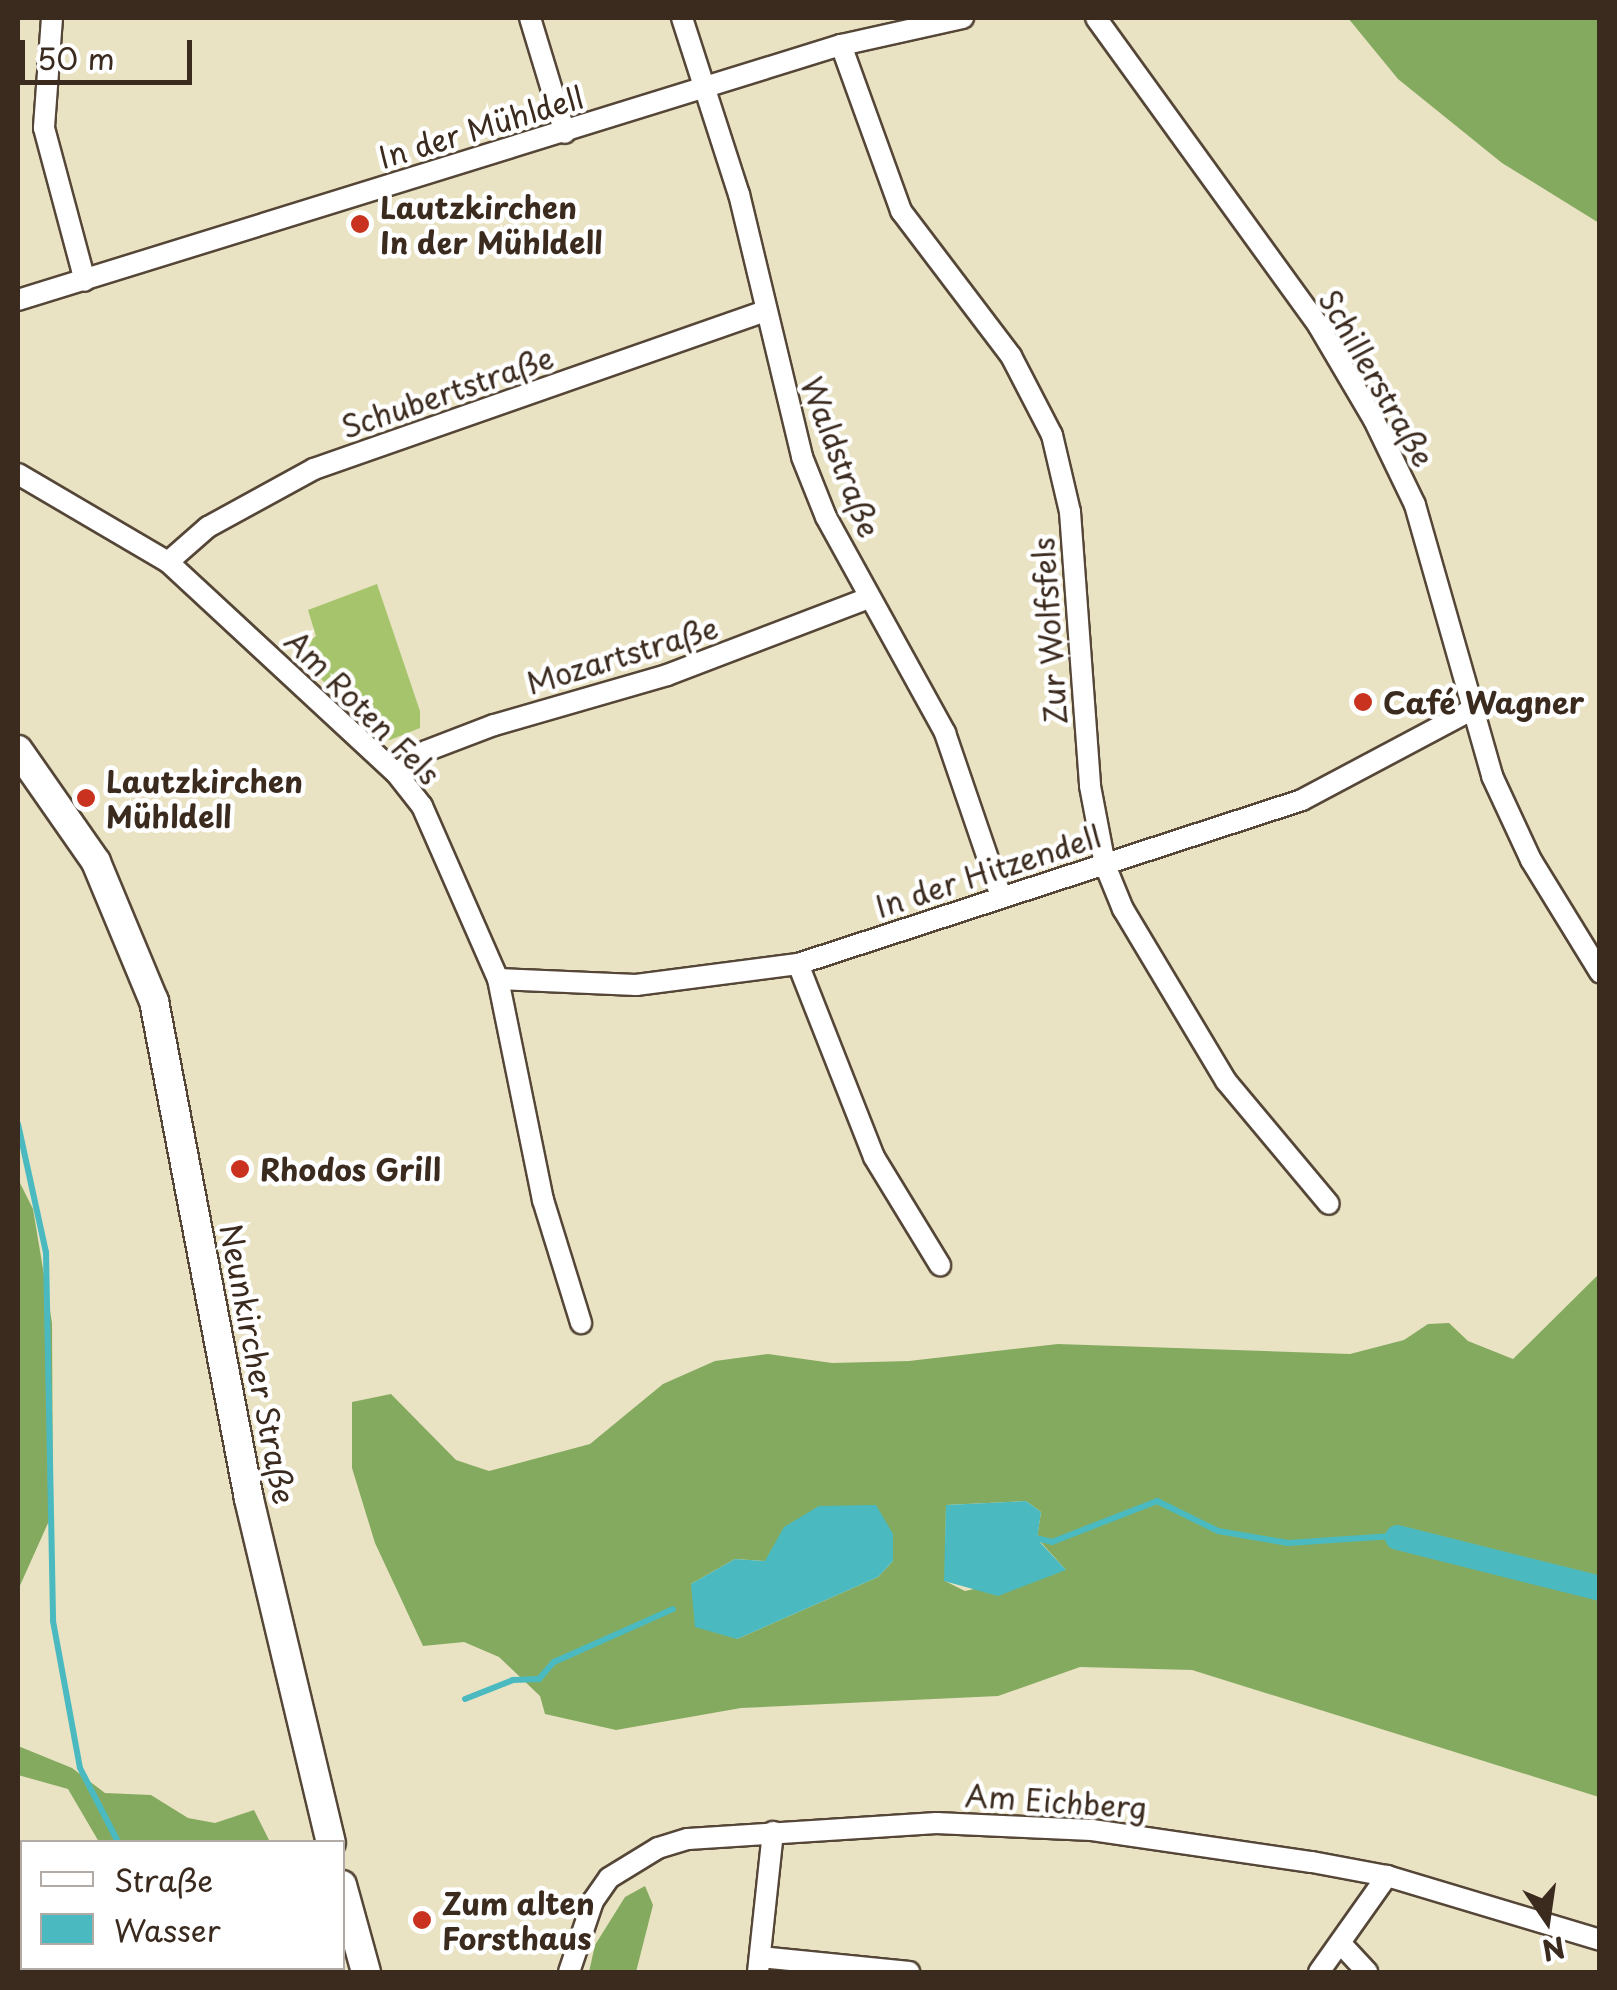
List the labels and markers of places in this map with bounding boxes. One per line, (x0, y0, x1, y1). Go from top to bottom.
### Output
place label: Lautzkirchen In der Mühldell (380, 189, 603, 260)
marker: Lautzkirchen In der Mühldell (349, 213, 371, 235)
place label: Café Wagner (1383, 684, 1585, 720)
marker: Café Wagner (1352, 691, 1374, 713)
place label: Lautzkirchen Mühldell (106, 763, 303, 834)
marker: Lautzkirchen Mühldell (75, 787, 97, 809)
place label: Rhodos Grill (260, 1151, 442, 1187)
marker: Rhodos Grill (229, 1158, 251, 1180)
place label: Zum alten Forsthaus (442, 1885, 594, 1956)
marker: Zum alten Forsthaus (411, 1909, 433, 1931)

